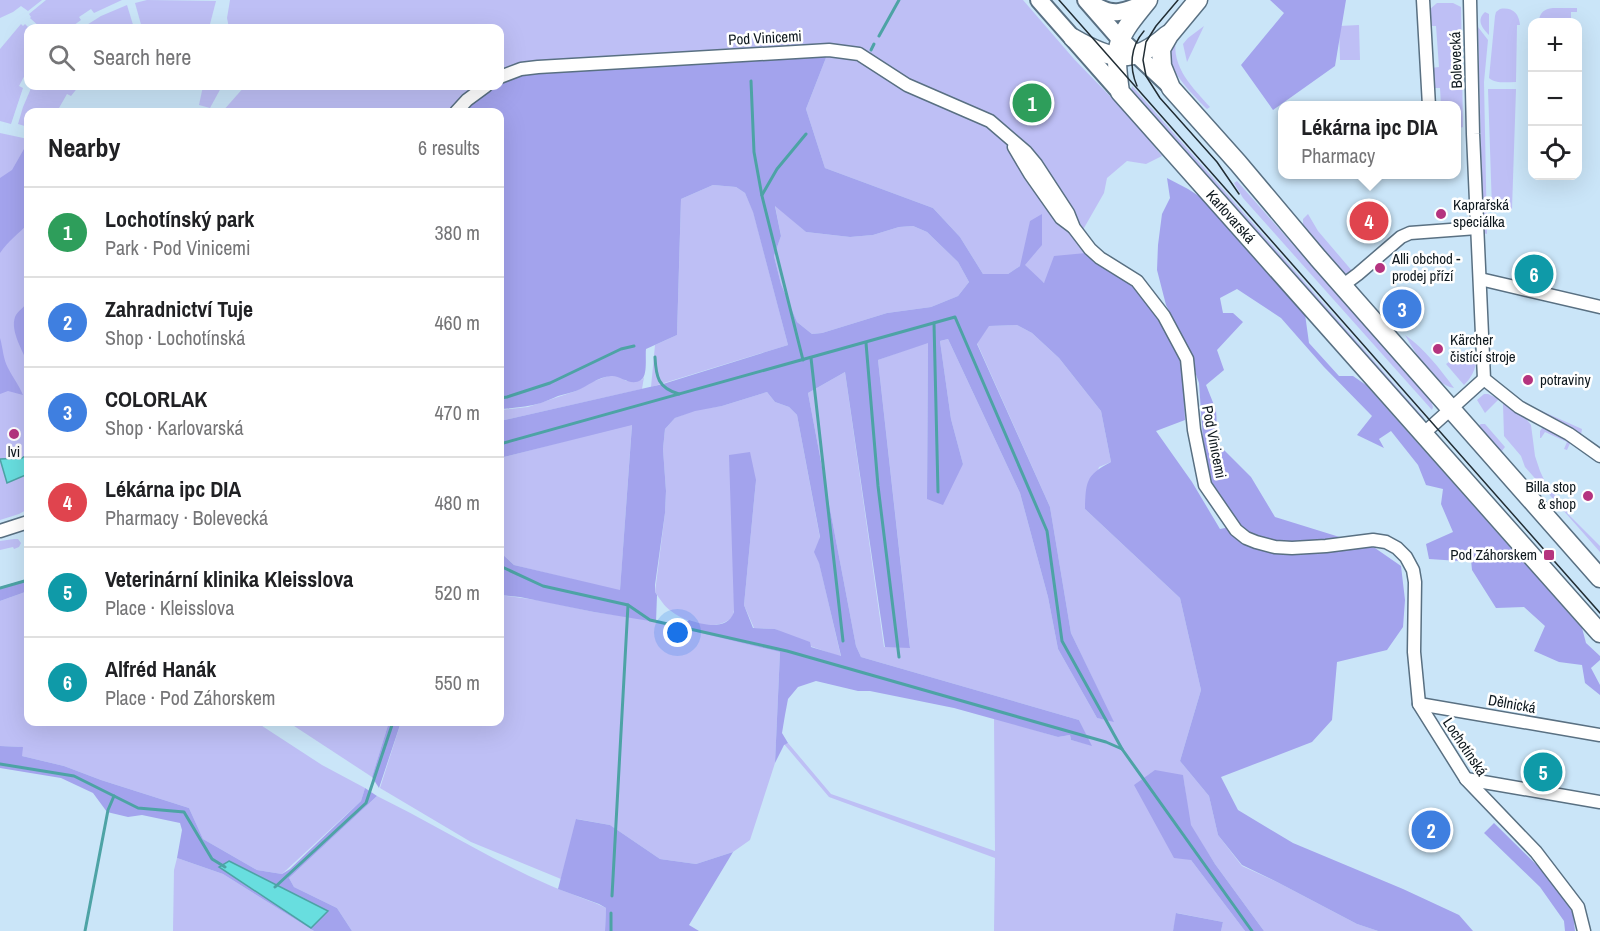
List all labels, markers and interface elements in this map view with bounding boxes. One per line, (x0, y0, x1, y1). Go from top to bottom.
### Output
map controls (1528, 18, 1582, 180)
button: + (1528, 18, 1582, 72)
search box (24, 24, 504, 90)
street label: Pod Vinicemi (728, 25, 802, 50)
street label: Bolevecká (1444, 31, 1467, 89)
icon: search (45, 41, 78, 74)
text: Search here (93, 42, 191, 72)
button: − (1528, 72, 1582, 126)
pin: 1 (1012, 80, 1052, 126)
popup (1278, 101, 1461, 179)
text: Lékárna ipc DIA (1301, 112, 1438, 142)
button: locate (1528, 126, 1582, 180)
text: Nearby (48, 130, 120, 165)
text: 6 results (418, 134, 480, 161)
text: Pharmacy (1301, 142, 1375, 169)
street label: Karlovarská (1202, 185, 1261, 248)
place label: Kaprařská speciálka (1453, 194, 1509, 232)
pin: 4 (1350, 198, 1388, 244)
text: Lochotínský park (105, 204, 254, 234)
marker: Kaprařská speciálka (1434, 207, 1448, 221)
text: 1 (63, 219, 72, 246)
text: 380 m (434, 219, 480, 246)
text: Park · Pod Vinicemi (105, 234, 251, 261)
place label: Alli obchod - prodej přízí (1391, 248, 1460, 286)
pin: 6 (1514, 252, 1553, 296)
marker: Alli obchod - prodej přízí (1373, 261, 1387, 275)
pin: 3 (1382, 286, 1422, 332)
text: Zahradnictví Tuje (105, 294, 253, 324)
text: 2 (63, 309, 72, 336)
text: 460 m (434, 309, 480, 336)
text: Shop · Lochotínská (105, 324, 245, 351)
place label: Kärcher čistící stroje (1450, 329, 1516, 367)
marker: Kärcher čistící stroje (1431, 342, 1445, 356)
place label: potraviny (1540, 369, 1591, 390)
marker: potraviny (1521, 373, 1535, 387)
text: COLORLAK (105, 384, 207, 414)
text: 3 (63, 399, 72, 426)
text: 470 m (434, 399, 480, 426)
street label: Pod Vinicemi (1197, 404, 1232, 480)
text: Shop · Karlovarská (105, 414, 244, 441)
marker: lvi (7, 427, 21, 441)
place label: lvi (8, 441, 20, 462)
text: Lékárna ipc DIA (105, 474, 241, 504)
place label: Billa stop & shop (1525, 476, 1576, 514)
text: 4 (63, 489, 72, 516)
text: 480 m (434, 489, 480, 516)
marker: Billa stop & shop (1581, 489, 1595, 503)
text: Pharmacy · Bolevecká (105, 504, 268, 531)
place label: Pod Záhorskem (1450, 544, 1537, 565)
marker: Pod Záhorskem (1542, 548, 1556, 562)
text: Veterinární klinika Kleisslova (105, 564, 353, 594)
text: 5 (63, 579, 72, 606)
text: 520 m (434, 579, 480, 606)
text: Place · Kleisslova (105, 594, 234, 621)
your location (663, 618, 692, 647)
text: Alfréd Hanák (105, 654, 216, 684)
text: 6 (63, 669, 72, 696)
text: 550 m (434, 669, 480, 696)
text: Place · Pod Záhorskem (105, 684, 275, 711)
street label: Dělnická (1487, 689, 1538, 718)
street label: Lochotínská (1438, 713, 1493, 780)
pin: 5 (1524, 750, 1562, 794)
pin: 2 (1412, 808, 1450, 852)

